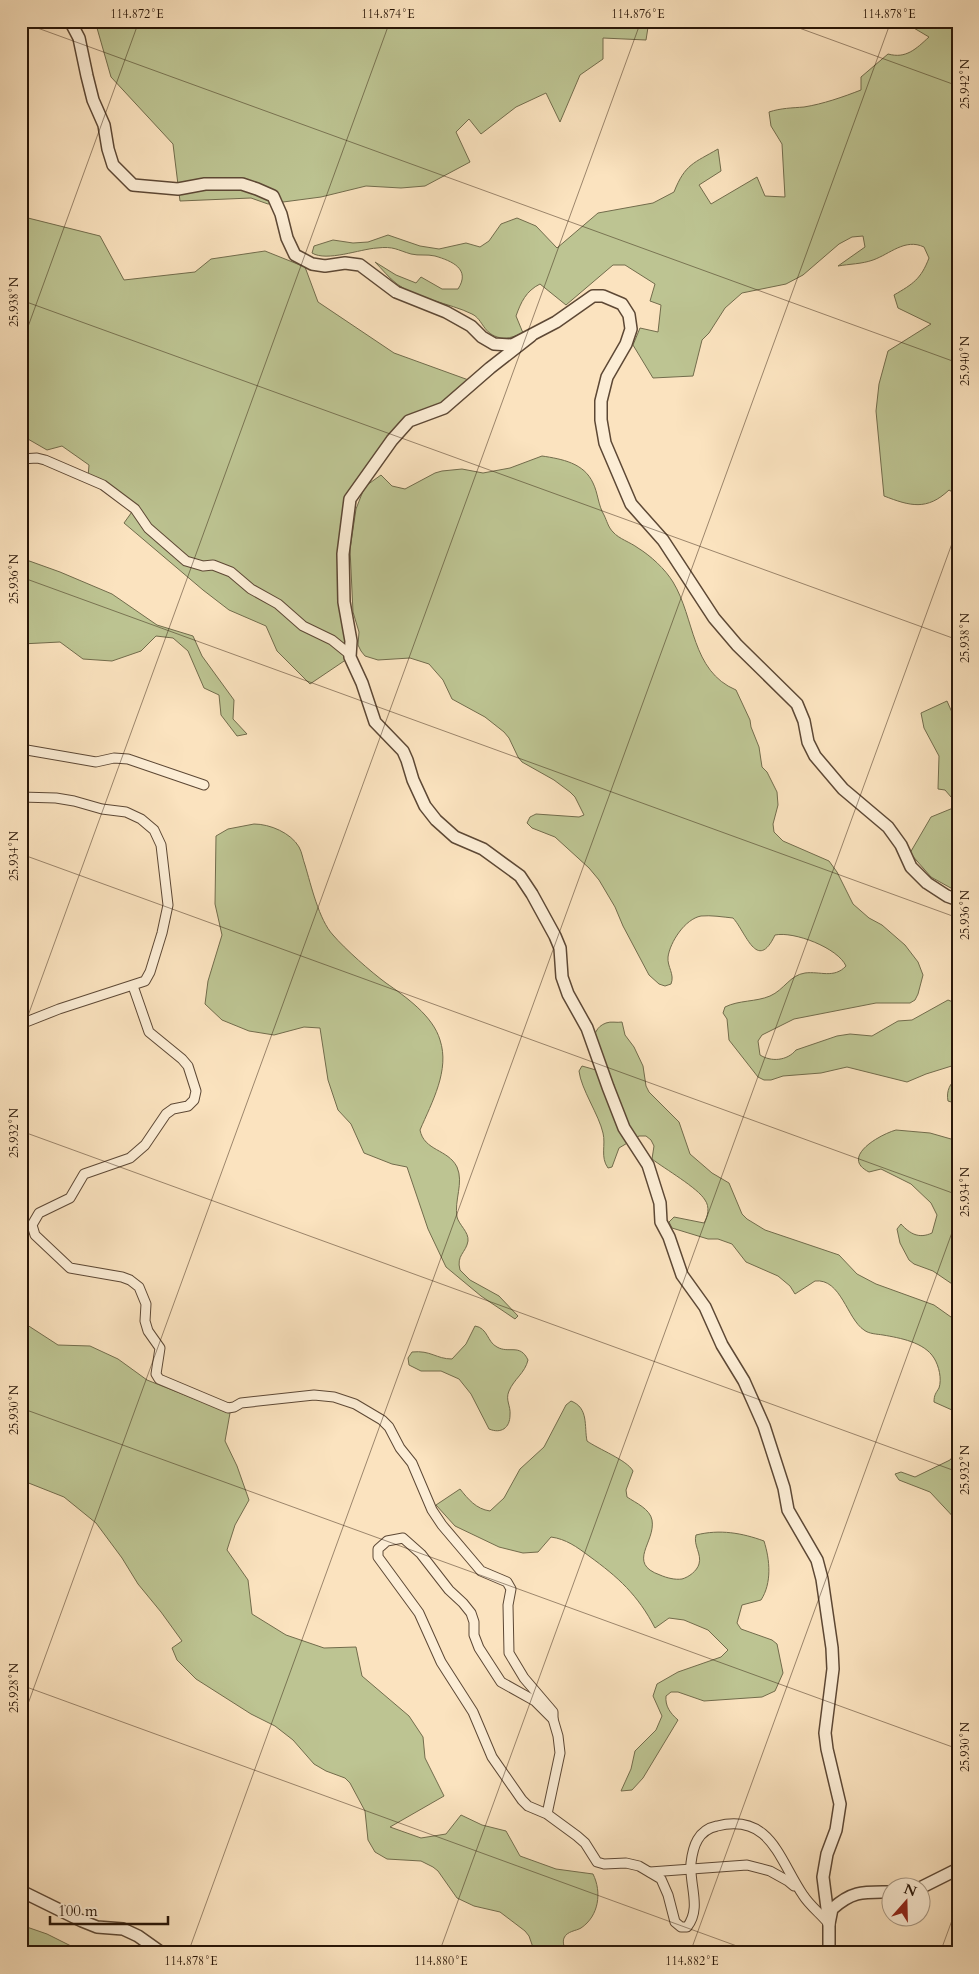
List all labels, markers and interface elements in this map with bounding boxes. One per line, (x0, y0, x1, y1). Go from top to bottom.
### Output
text: 114.872°E (110, 6, 164, 22)
text: 114.874°E (361, 6, 415, 22)
text: 114.876°E (611, 6, 665, 22)
text: 114.878°E (862, 6, 916, 22)
text: 25.942°N (957, 58, 973, 109)
text: 25.938°N (6, 276, 22, 327)
text: 25.940°N (957, 335, 973, 386)
text: 25.936°N (6, 553, 22, 604)
text: 25.938°N (957, 612, 973, 663)
text: 25.934°N (6, 830, 22, 881)
text: 25.936°N (957, 889, 973, 940)
text: 25.932°N (6, 1107, 22, 1158)
text: 25.934°N (957, 1166, 973, 1217)
text: 25.930°N (6, 1384, 22, 1435)
text: 25.932°N (957, 1444, 973, 1495)
text: 25.928°N (6, 1662, 22, 1713)
text: 25.930°N (957, 1721, 973, 1772)
north arrow (882, 1876, 932, 1926)
text: N (901, 1879, 919, 1901)
scale bar (50, 1894, 168, 1926)
text: 100 m (58, 1901, 98, 1921)
text: 114.878°E (164, 1953, 218, 1969)
text: 114.880°E (414, 1953, 468, 1969)
text: 114.882°E (665, 1953, 719, 1969)

